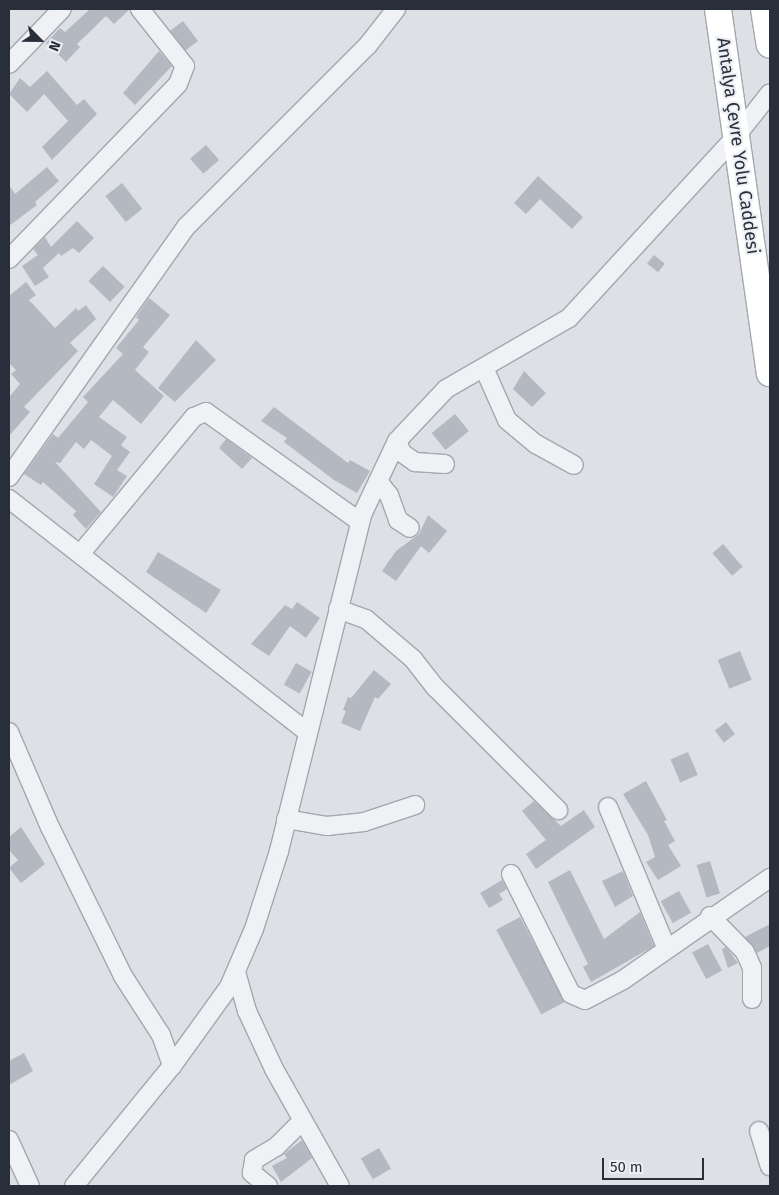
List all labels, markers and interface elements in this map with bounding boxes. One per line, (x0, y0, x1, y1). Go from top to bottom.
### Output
north arrow (15, 15, 65, 65)
street label: Antalya Çevre Yolu Caddesi (712, 36, 764, 256)
text: N (45, 38, 64, 54)
scale bar (604, 1148, 706, 1180)
text: 50 m (610, 1158, 643, 1176)

